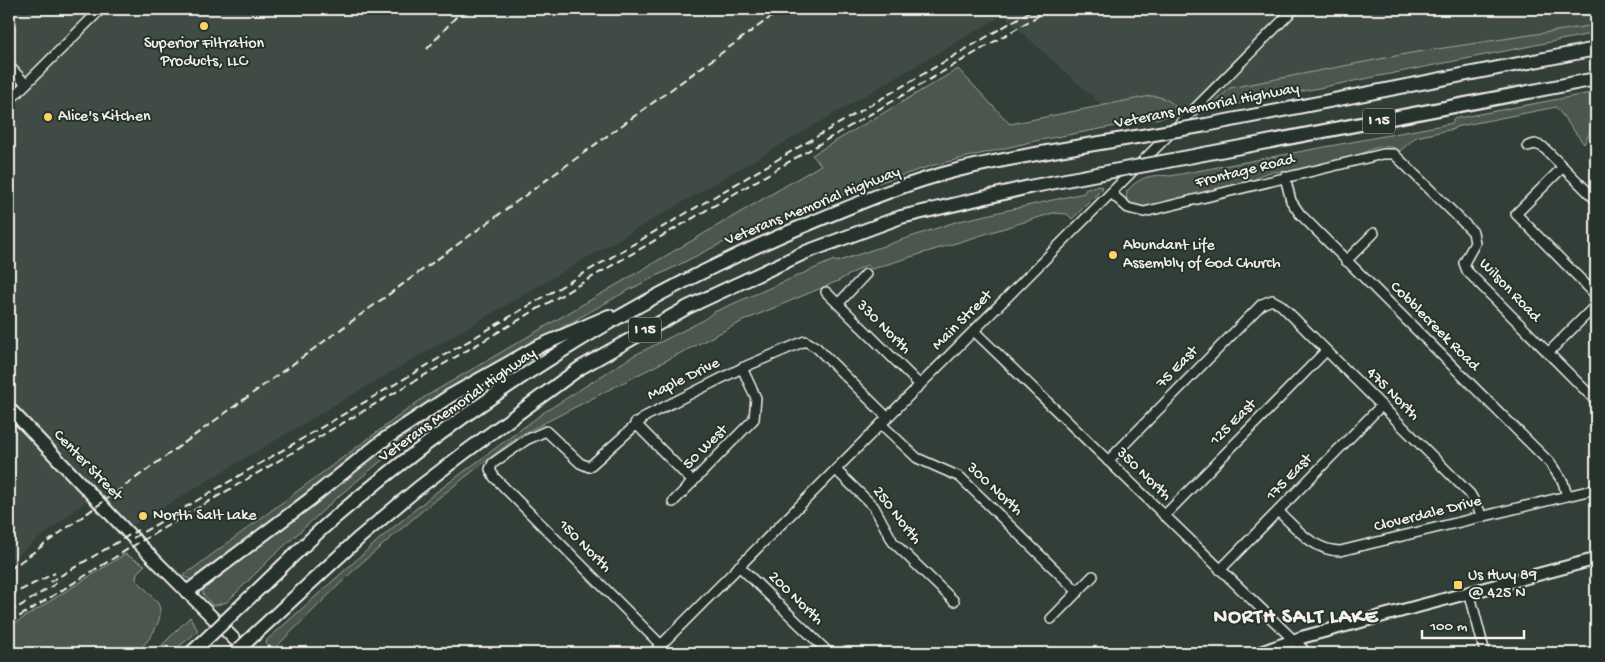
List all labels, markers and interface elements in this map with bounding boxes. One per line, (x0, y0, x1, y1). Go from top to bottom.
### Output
marker: Superior Filtration Products, LLC (198, 20, 210, 32)
place label: Superior Filtration Products, LLC (144, 35, 264, 72)
street label: Veterans Memorial Highway (1112, 80, 1301, 134)
place label: Alice's Kitchen (58, 108, 151, 127)
road number: I 15 (1363, 108, 1395, 134)
marker: Alice's Kitchen (42, 111, 54, 123)
street label: Frontage Road (1193, 150, 1298, 194)
street label: Veterans Memorial Highway (722, 163, 904, 251)
place label: Abundant Life Assembly of God Church (1123, 237, 1281, 274)
marker: Abundant Life Assembly of God Church (1107, 249, 1119, 261)
street label: Wilson Road (1474, 255, 1545, 328)
street label: Cobblecreek Road (1385, 278, 1484, 377)
street label: Main Street (929, 286, 998, 355)
street label: 330 North (851, 296, 914, 359)
road number: I 15 (629, 318, 661, 342)
street label: 75 East (1152, 342, 1204, 394)
street label: Veterans Memorial Highway (375, 344, 540, 468)
street label: Maple Drive (645, 354, 724, 406)
street label: 475 North (1361, 364, 1423, 426)
street label: 125 East (1206, 395, 1262, 451)
street label: 50 West (680, 421, 733, 474)
street label: Center Street (48, 427, 127, 507)
street label: 350 North (1111, 443, 1175, 506)
street label: 175 East (1262, 449, 1318, 506)
street label: 300 North (961, 459, 1026, 521)
street label: 250 North (867, 483, 925, 549)
street label: Cloverdale Drive (1372, 492, 1484, 538)
place label: North Salt Lake (153, 507, 257, 526)
marker: North Salt Lake (137, 510, 149, 522)
street label: 150 North (553, 516, 615, 578)
place label: Us Hwy 89 @ 425 N (1468, 567, 1537, 604)
street label: 200 North (763, 568, 827, 630)
marker: Us Hwy 89 @ 425 N (1452, 579, 1464, 591)
district label: NORTH SALT LAKE (1214, 606, 1379, 631)
scale bar (1422, 607, 1525, 639)
text: 100 m (1429, 618, 1468, 636)

